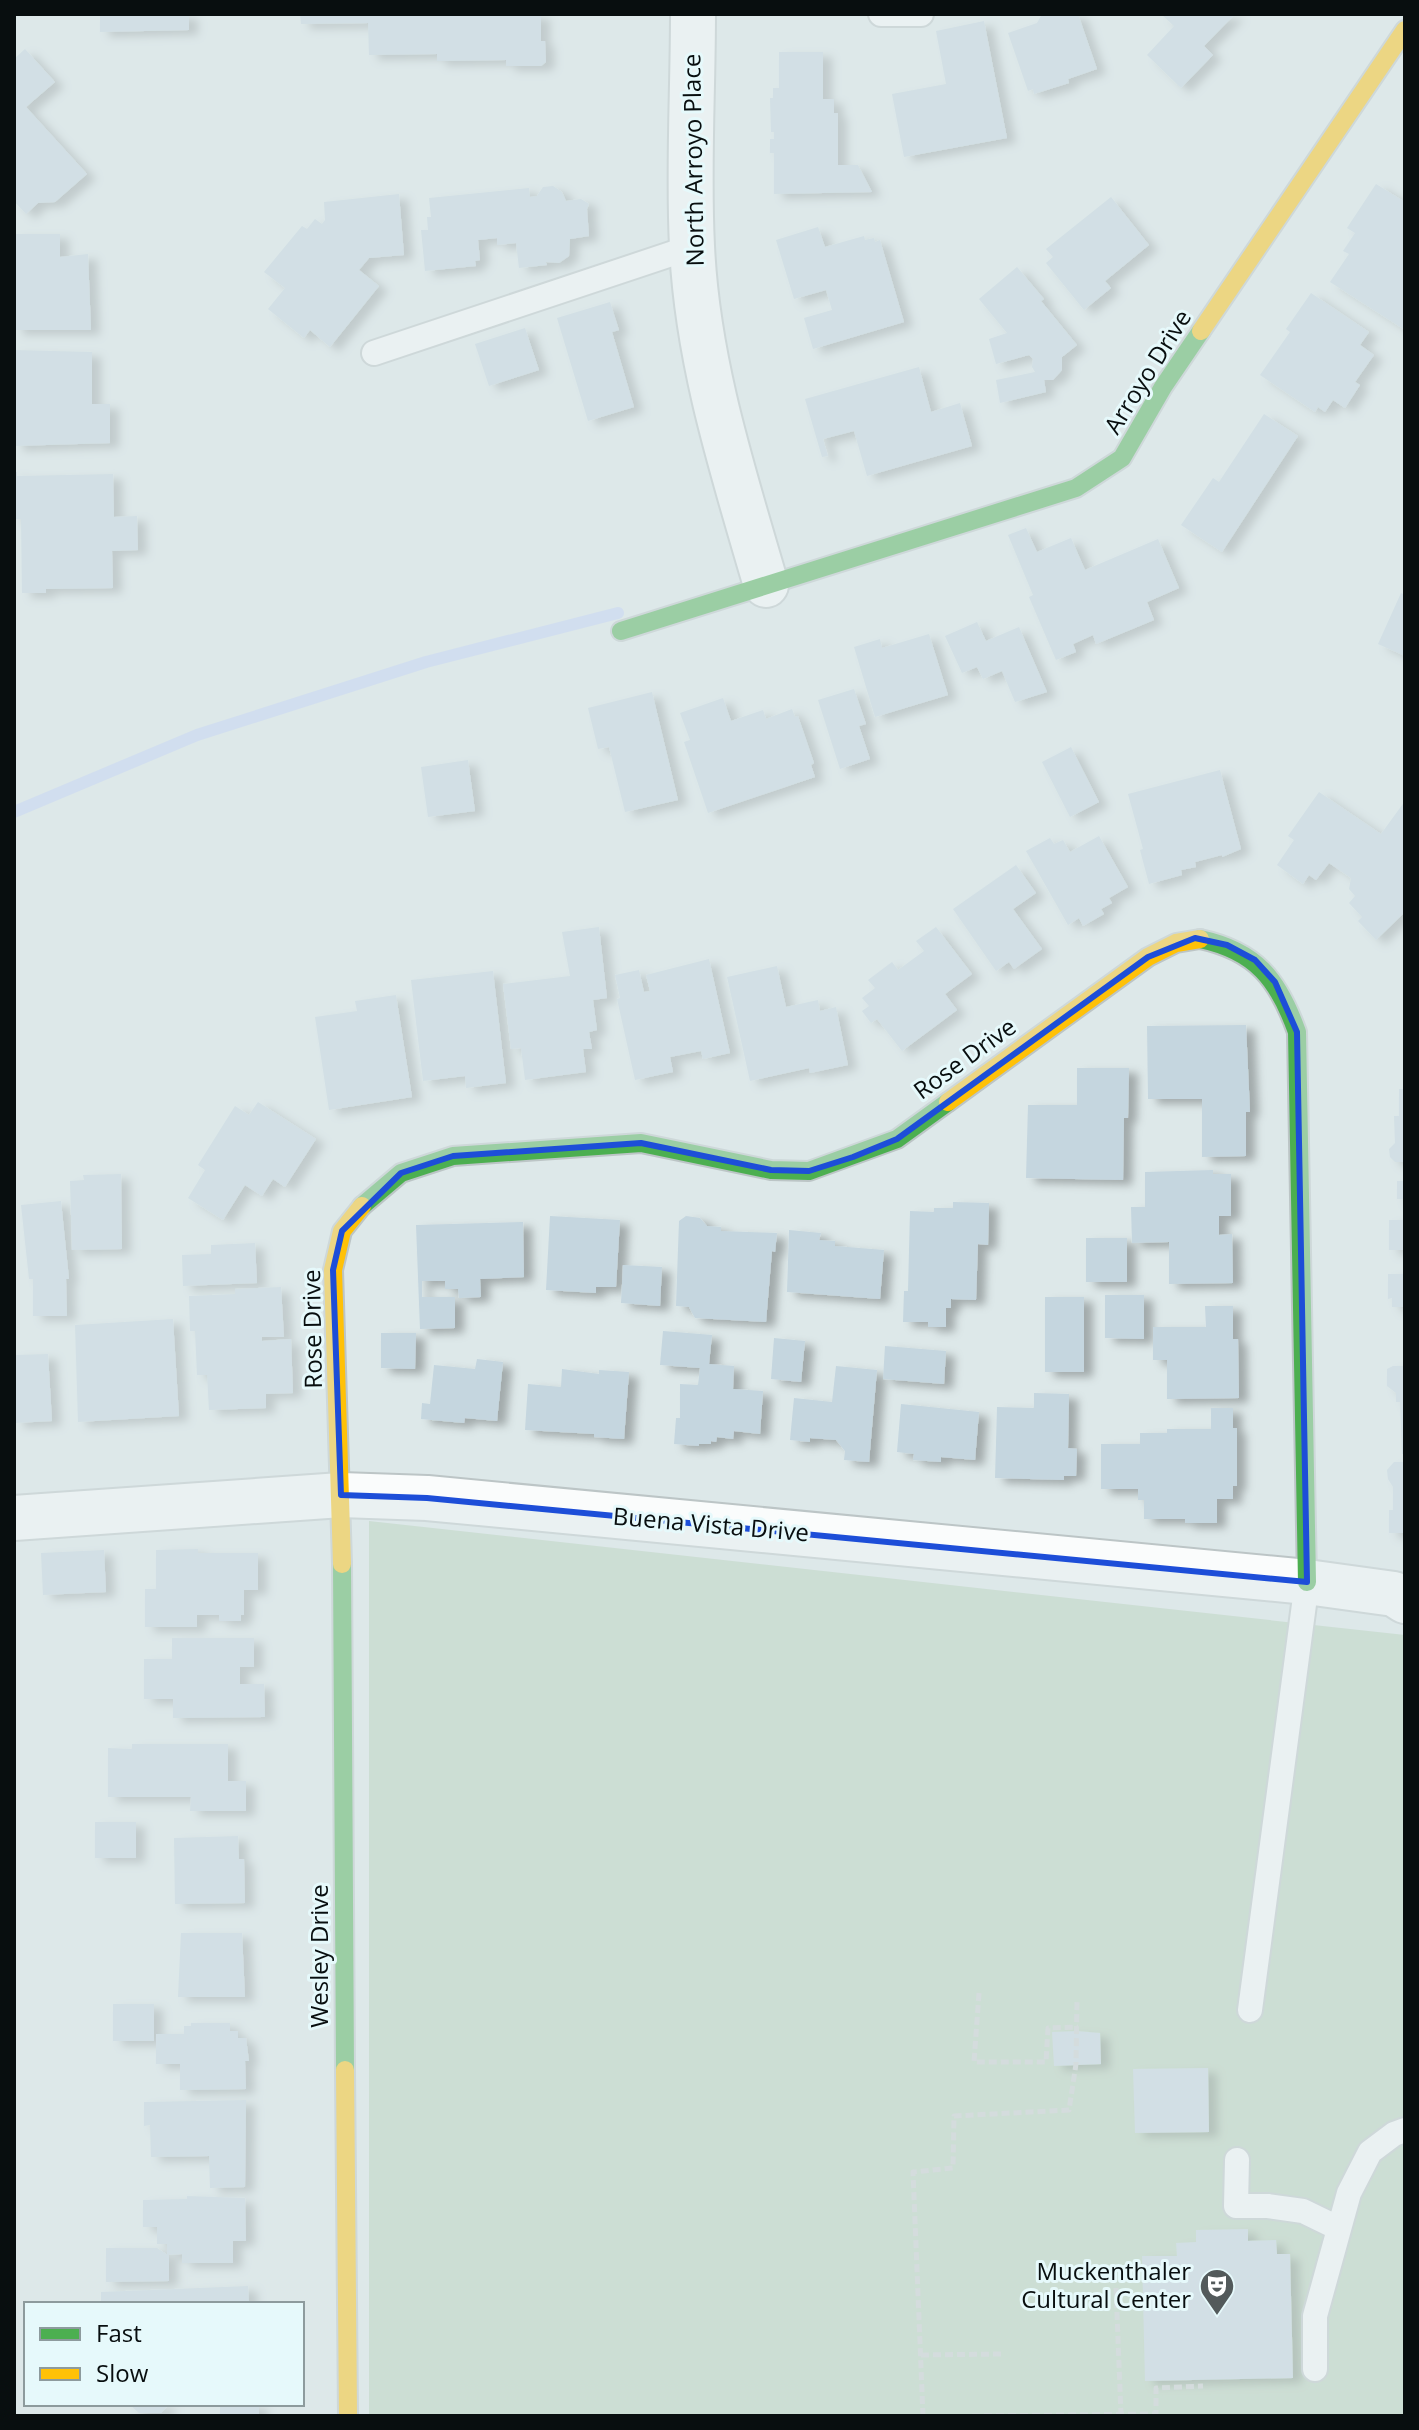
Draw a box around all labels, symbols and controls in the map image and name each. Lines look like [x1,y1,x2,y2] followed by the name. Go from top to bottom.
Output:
[674,53,711,267] street label: North Arroyo Place
[1095,303,1198,440] street label: Arroyo Drive
[906,1009,1022,1106] street label: Rose Drive
[294,1269,329,1389] street label: Rose Drive
[612,1498,811,1549] street label: Buena Vista Drive
[302,1884,335,2028] street label: Wesley Drive
[1021,2254,1191,2315] place label: Muckenthaler Cultural Center
[1198,2267,1236,2317] theatre icon: Muckenthaler Cultural Center
[24,2302,304,2406] legend
[96,2316,142,2349] text: Fast
[96,2356,149,2389] text: Slow

